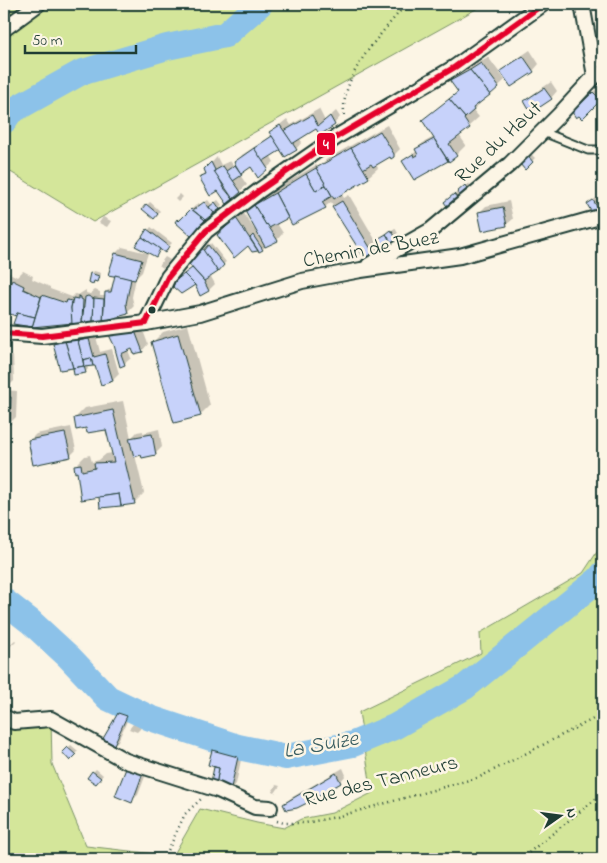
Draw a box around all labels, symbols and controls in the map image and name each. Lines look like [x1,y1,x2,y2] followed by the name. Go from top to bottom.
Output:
[25,22,136,54] scale bar
[32,30,63,52] text: 50 m
[449,95,549,191] street label: Rue du Haut
[316,132,336,156] line badge: 4
[322,135,329,156] text: 4
[301,223,441,277] street label: Chemin de Buez
[147,305,157,315] unlabelled marker
[281,724,362,768] water label: La Suize
[301,748,461,816] street label: Rue des Tanneurs
[534,790,584,840] north arrow
[560,806,582,820] text: N

